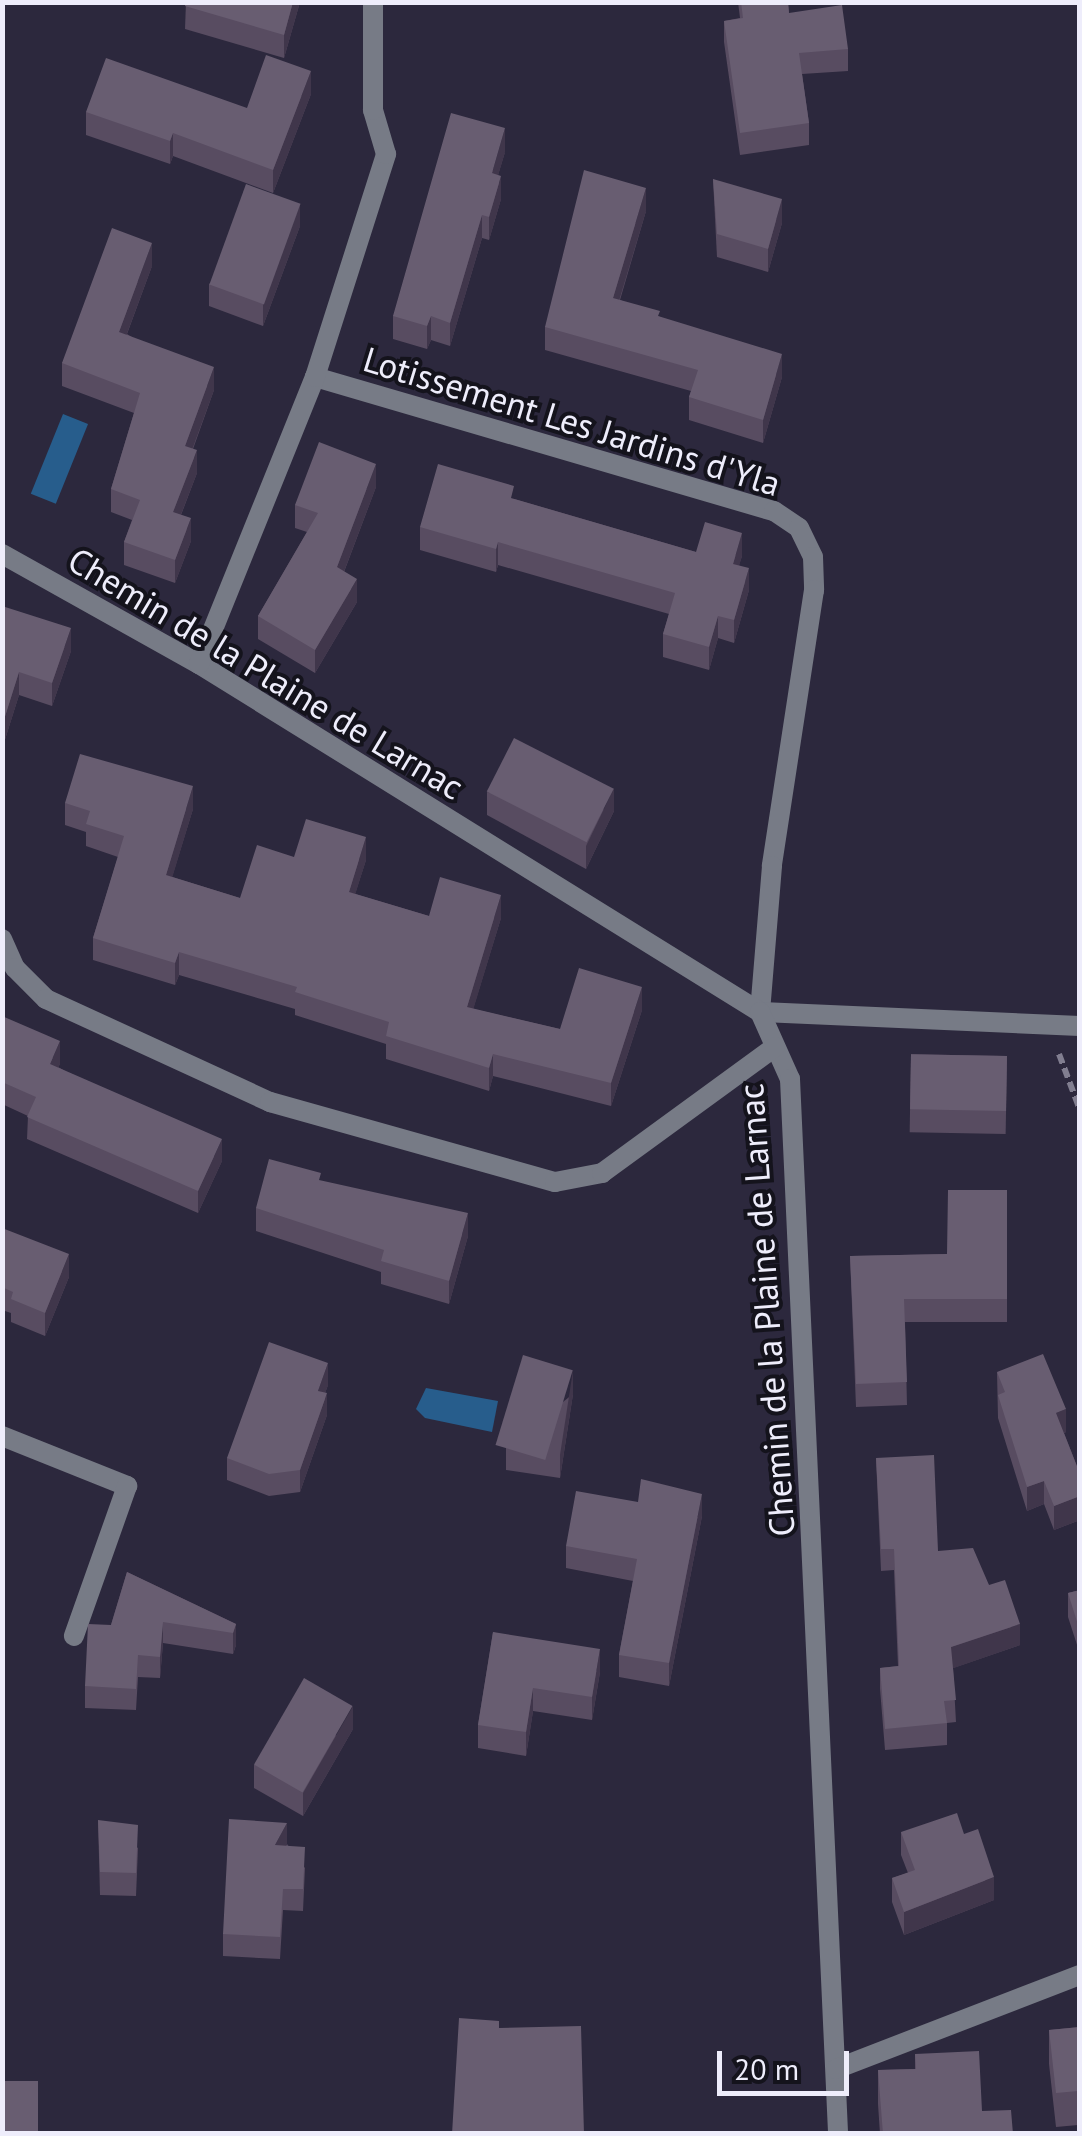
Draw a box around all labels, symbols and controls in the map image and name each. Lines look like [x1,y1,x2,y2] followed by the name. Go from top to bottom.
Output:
[359,338,785,504] street label: Lotissement Les Jardins d'Yla
[61,538,471,808] street label: Chemin de la Plaine de Larnac
[729,1082,803,1538] street label: Chemin de la Plaine de Larnac
[722,2031,854,2093] scale bar
[734,2049,799,2088] text: 20 m

